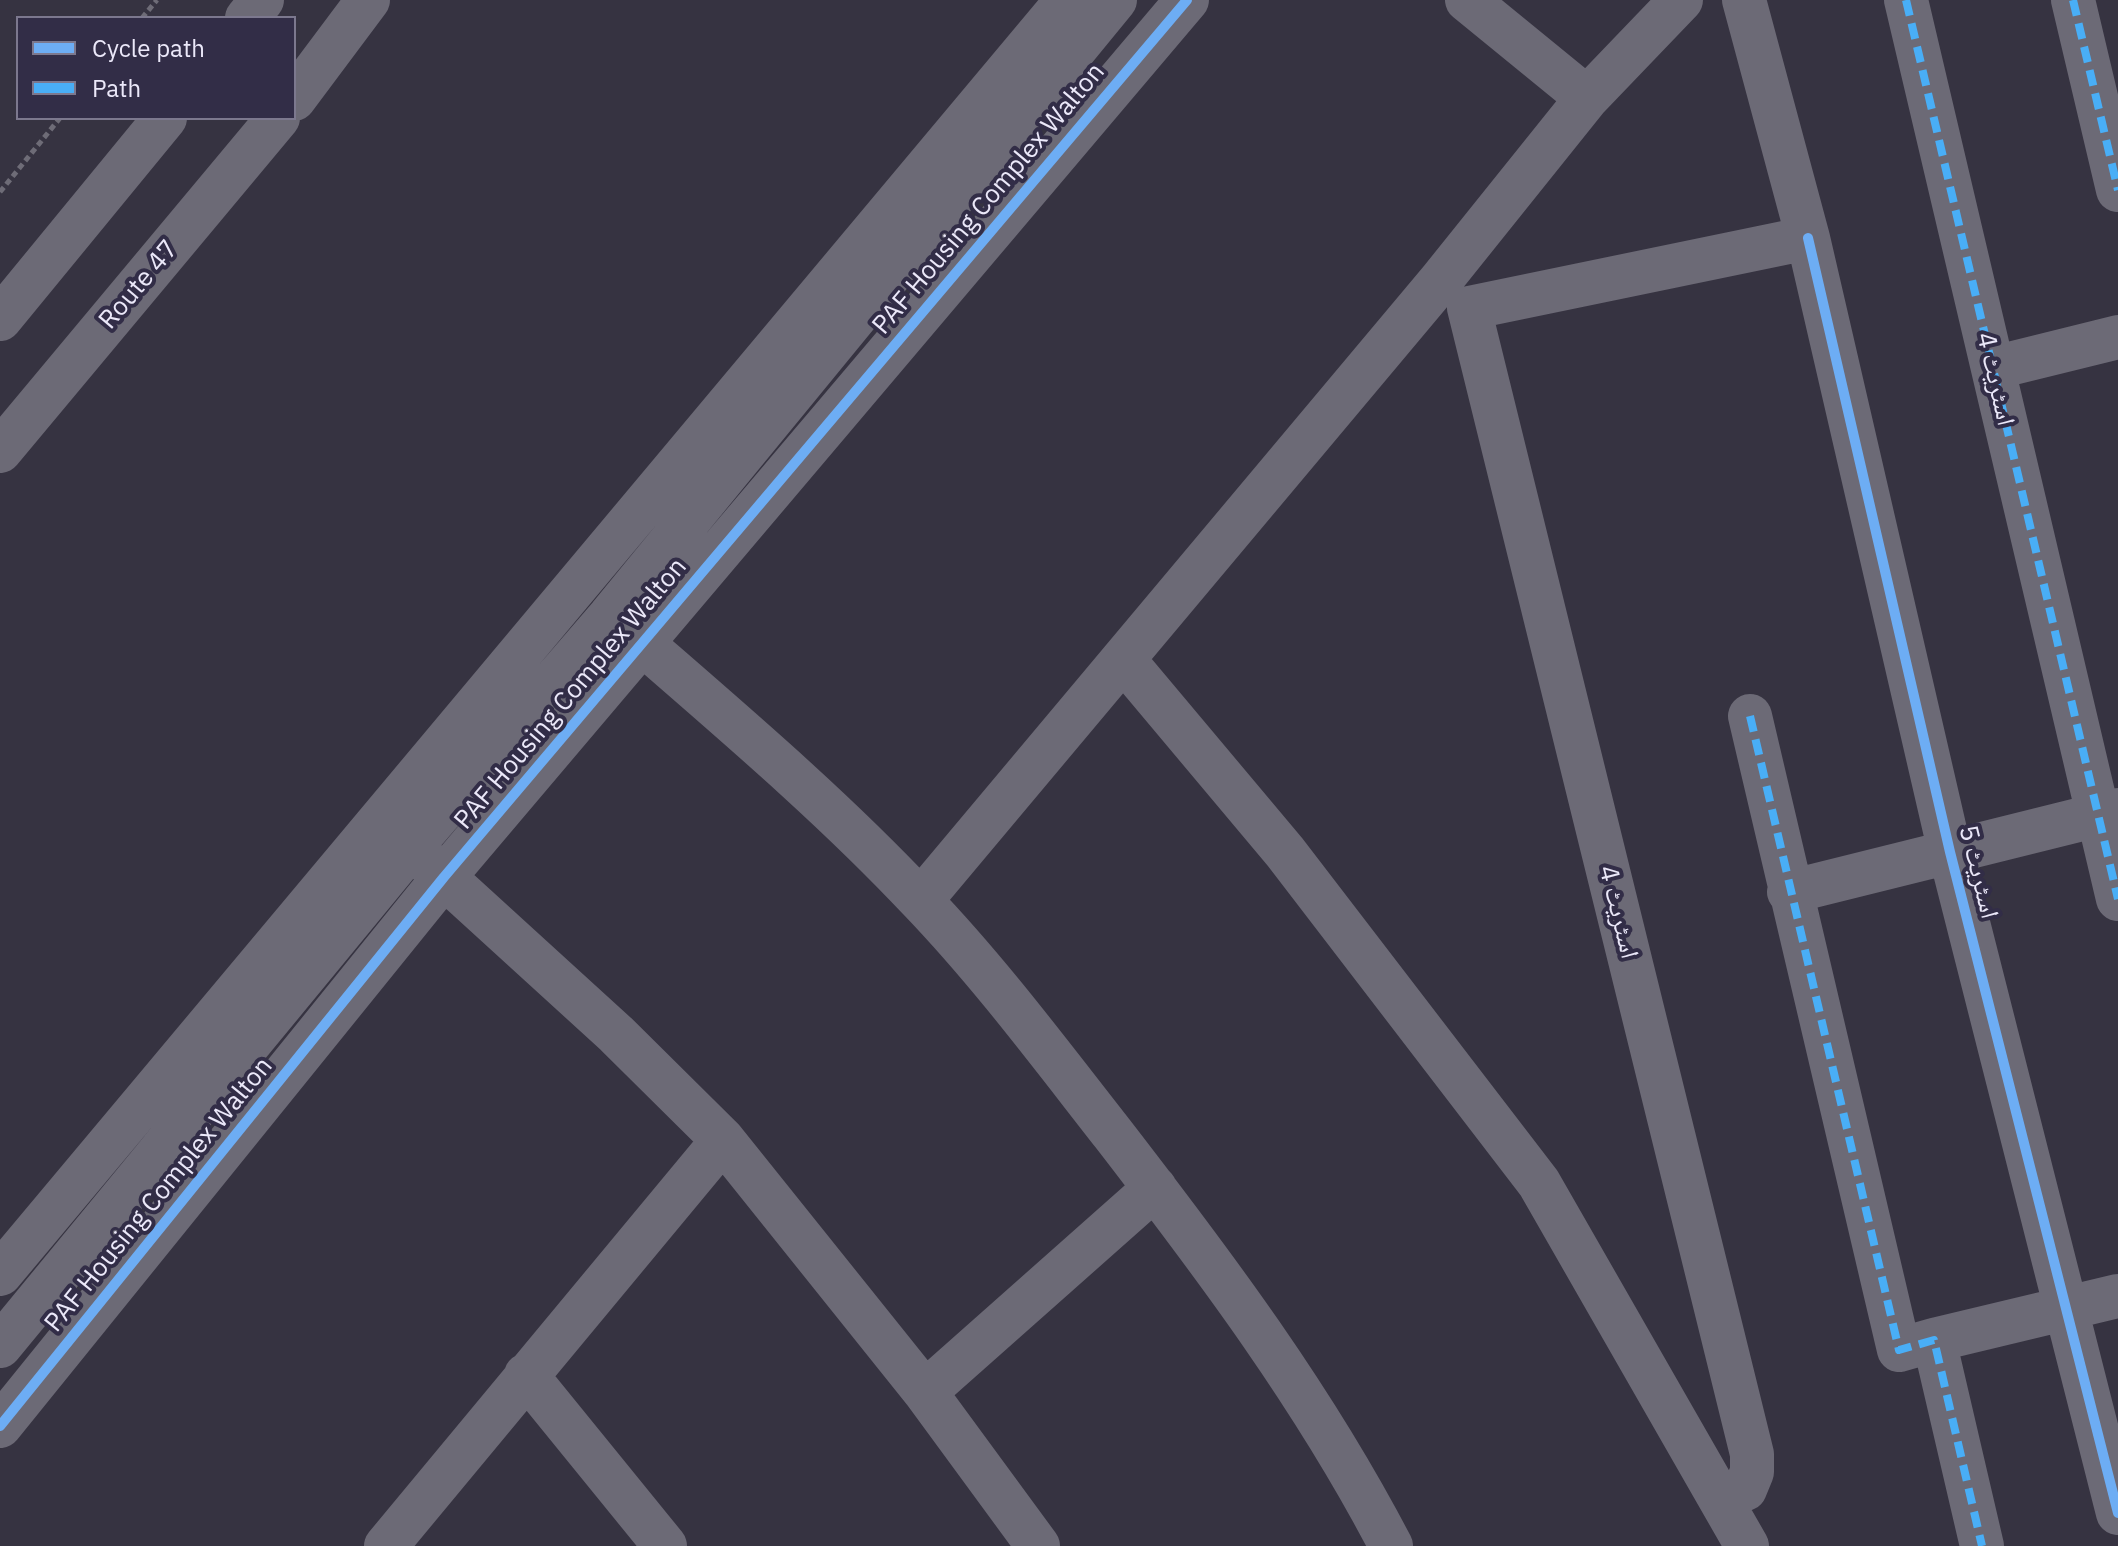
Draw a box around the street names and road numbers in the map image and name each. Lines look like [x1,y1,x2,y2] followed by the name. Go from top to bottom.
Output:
[866,57,1112,341] street label: PAF Housing Complex Walton
[93,234,185,336] street label: Route 47
[1969,329,2021,429] street label: اسٹریٹ 4
[448,552,694,836] street label: PAF Housing Complex Walton
[1951,822,2005,922] street label: اسٹریٹ 5
[1591,862,1645,962] street label: اسٹریٹ 4
[39,1051,279,1339] street label: PAF Housing Complex Walton

